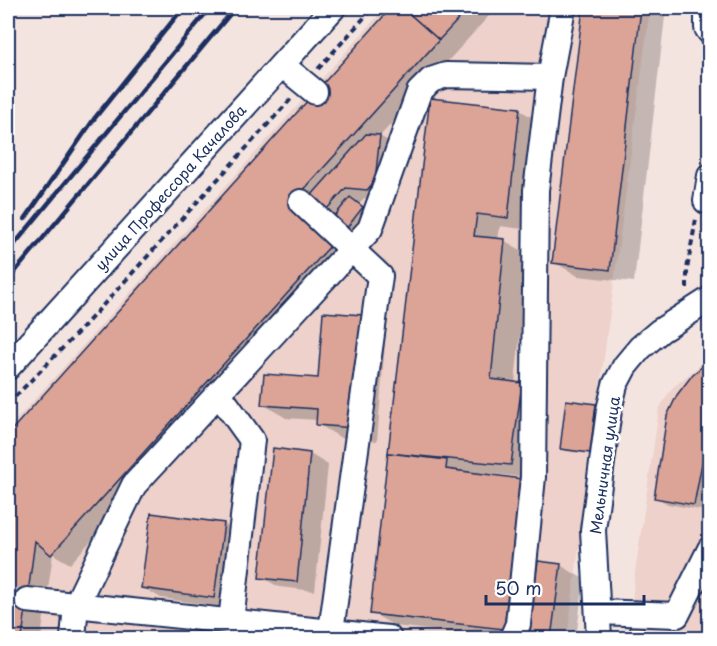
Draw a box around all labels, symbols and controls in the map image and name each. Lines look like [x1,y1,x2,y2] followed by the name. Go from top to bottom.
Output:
[89,98,251,275] street label: улица Профессора Качалова
[583,394,625,535] street label: Мельничная улица
[486,568,644,606] scale bar
[495,574,542,601] text: 50 m

